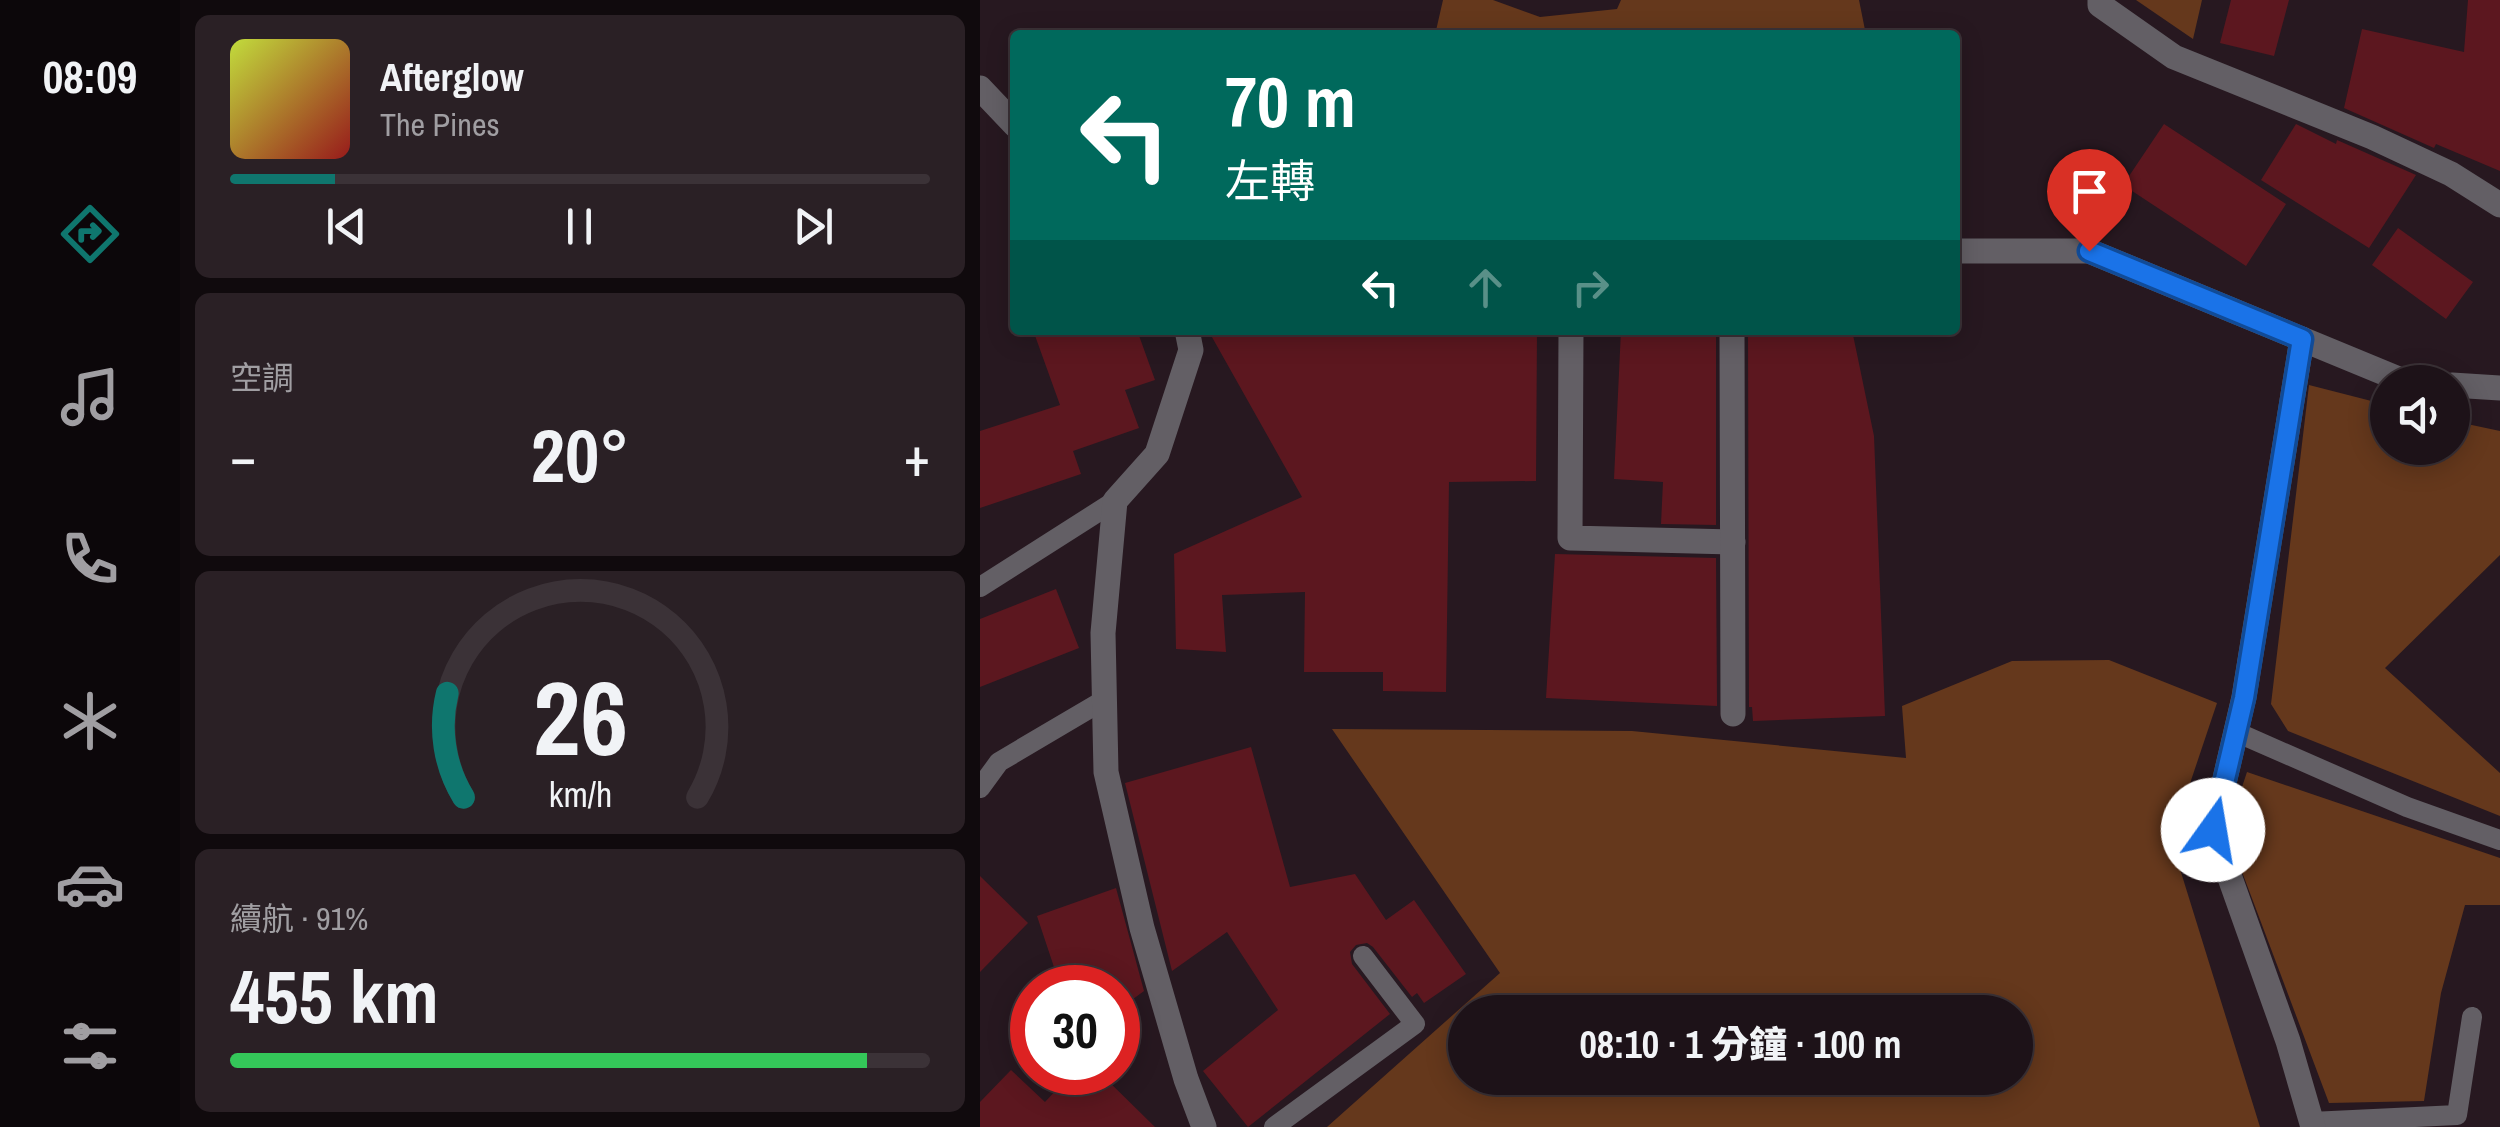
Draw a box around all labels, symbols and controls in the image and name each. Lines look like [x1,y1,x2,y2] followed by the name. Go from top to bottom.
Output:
[43,46,137,107] text: 08:09
[380,52,524,103] text: Afterglow
[1225,55,1356,149] text: 70 m
[1060,70,1190,200] icon: left
[380,103,500,146] text: The Pines
[2047,149,2132,252] pin
[1225,150,1315,211] text: 左轉
[2062,164,2117,219] icon: arrive
[55,199,125,269] icon: directions
[319,199,374,254] icon: previous
[552,199,607,254] icon: pause
[786,199,841,254] icon: next
[1353,260,1408,315] icon: left
[1458,260,1513,315] icon: ahead
[1563,260,1618,315] icon: right
[230,356,294,399] text: 空調
[55,362,125,432] icon: music
[2370,365,2470,465] map controls
[2370,365,2470,465] button: sound
[531,404,629,505] text: 20°
[230,419,256,493] text: −
[904,419,930,493] text: +
[55,524,125,594] icon: phone
[533,647,627,787] text: 26
[55,686,125,756] icon: climate
[548,770,612,818] text: km/h
[2161,778,2265,882] position arrow
[55,849,125,919] icon: car
[230,897,368,940] text: 續航 · 91%
[230,945,439,1046] text: 455 km
[1010,965,1140,1095] speed limit sign: 30
[55,1011,125,1081] icon: filters
[1579,1019,1902,1070] text: 08:10 · 1 分鐘 · 100 m

